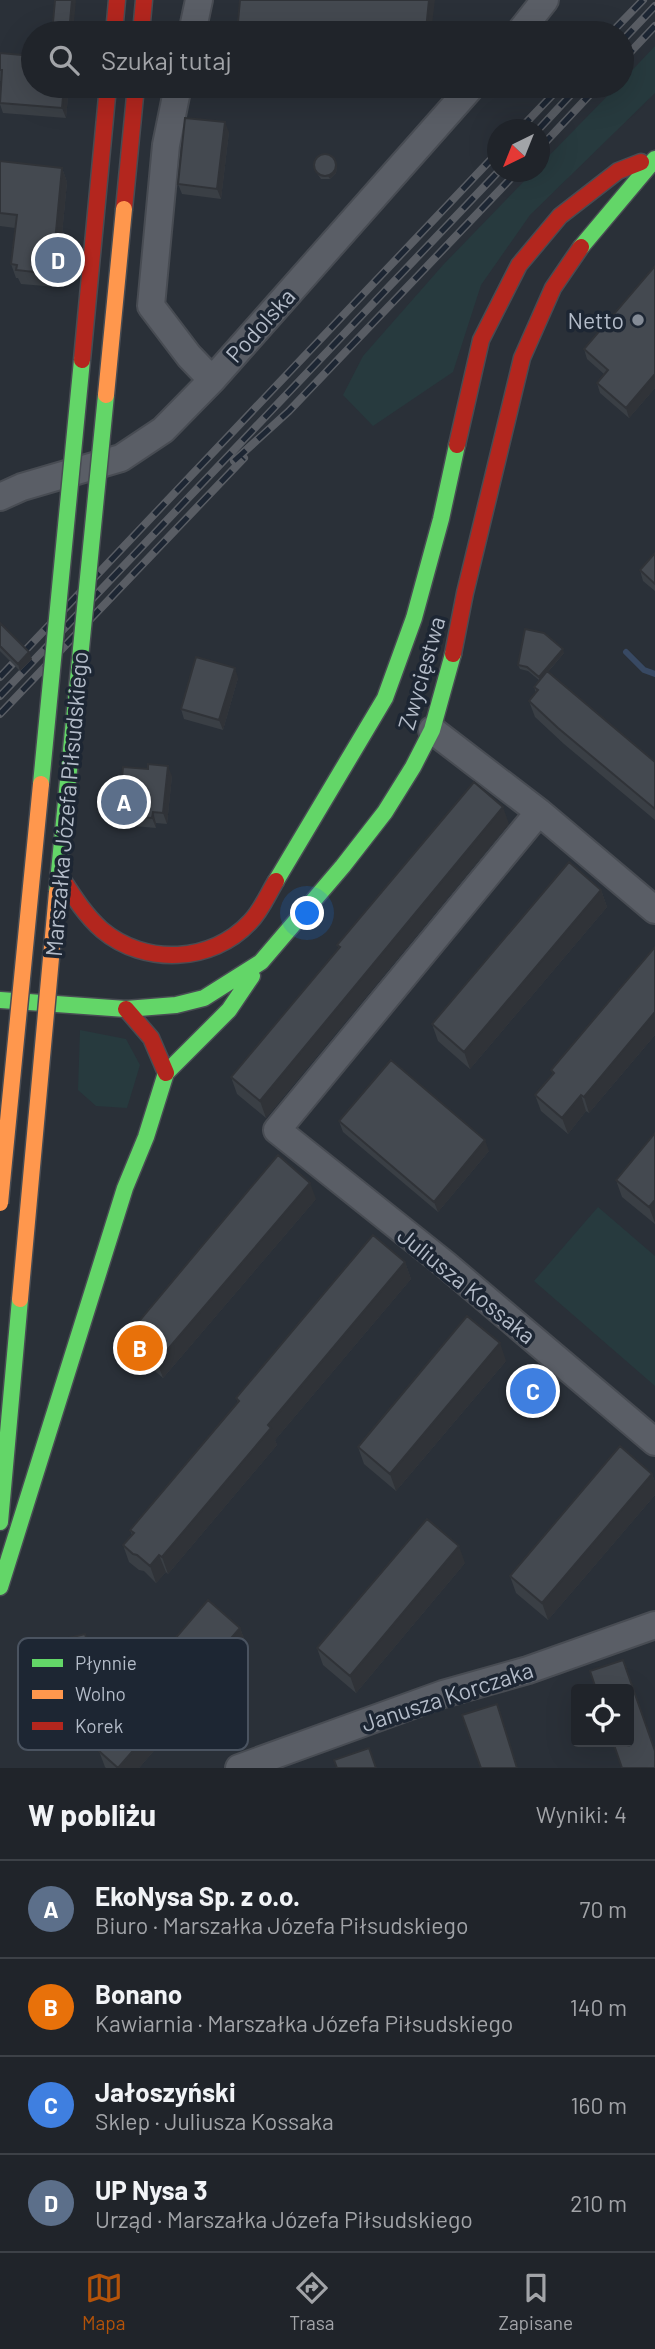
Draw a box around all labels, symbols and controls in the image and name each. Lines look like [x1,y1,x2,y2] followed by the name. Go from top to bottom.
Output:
[21,21,634,98] search box
[45,41,83,79] icon: search
[101,44,232,75] text: Szukaj tutaj
[487,119,550,182] north arrow
[35,234,81,286] pin: D
[219,282,301,368] street label: Podolska
[567,306,624,334] place label: Netto
[630,312,646,328] marker: Netto
[391,613,451,733] street label: Zwycięstwa
[39,650,93,958] street label: Marszałka Józefa Piłsudskiego
[101,776,147,828] pin: A
[290,896,324,930] your location
[392,1221,542,1349] street label: Juliusza Kossaka
[117,1322,163,1374] pin: B
[510,1365,556,1417] pin: C
[18,1638,248,1750] legend
[75,1651,137,1674] text: Płynnie
[358,1655,536,1737] street label: Janusza Korczaka
[75,1682,126,1705] text: Wolno
[571,1684,634,1747] map controls
[571,1684,634,1747] button: locate
[75,1714,123,1737] text: Korek
[28,1796,156,1832] text: W pobliżu
[536,1800,627,1828] text: Wyniki: 4
[95,1880,300,1911] text: EkoNysa Sp. z o.o.
[43,1895,59,1923] text: A
[580,1895,627,1923] text: 70 m
[95,1911,468,1939] text: Biuro · Marszałka Józefa Piłsudskiego
[95,1978,182,2009] text: Bonano
[44,1993,58,2021] text: B
[570,1993,627,2021] text: 140 m
[95,2009,513,2037] text: Kawiarnia · Marszałka Józefa Piłsudskiego
[95,2076,236,2107] text: Jałoszyński
[44,2091,58,2119] text: C
[570,2091,627,2119] text: 160 m
[95,2107,334,2135] text: Sklep · Juliusza Kossaka
[95,2174,208,2205] text: UP Nysa 3
[44,2189,58,2217] text: D
[570,2189,627,2217] text: 210 m
[95,2205,473,2233] text: Urząd · Marszałka Józefa Piłsudskiego
[82,2269,125,2334] tab: Mapa
[289,2269,335,2334] tab: Trasa
[498,2269,573,2334] tab: Zapisane

